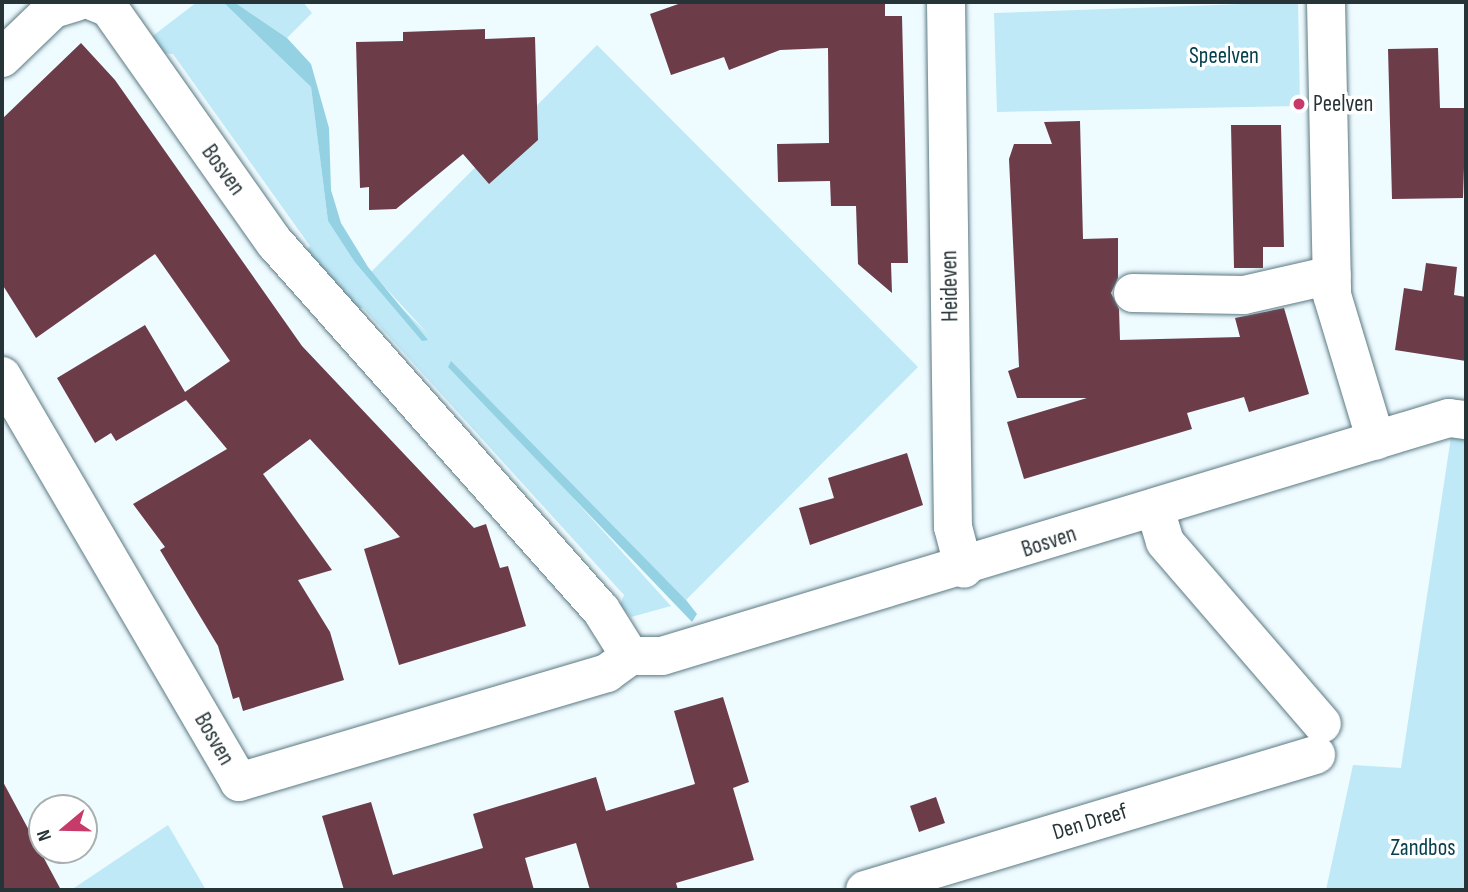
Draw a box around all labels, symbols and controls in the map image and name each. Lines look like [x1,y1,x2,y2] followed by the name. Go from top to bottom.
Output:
[1189,42,1259,70] park label: Speelven
[1313,90,1373,118] place label: Peelven
[1291,96,1307,112] marker: Peelven
[195,139,251,201] street label: Bosven
[936,250,964,322] street label: Heideven
[1018,520,1080,564] street label: Bosven
[188,708,240,770] street label: Bosven
[28,794,98,864] north arrow
[1049,798,1131,846] street label: Den Dreef
[32,827,57,844] text: N
[1391,834,1455,862] park label: Zandbos

